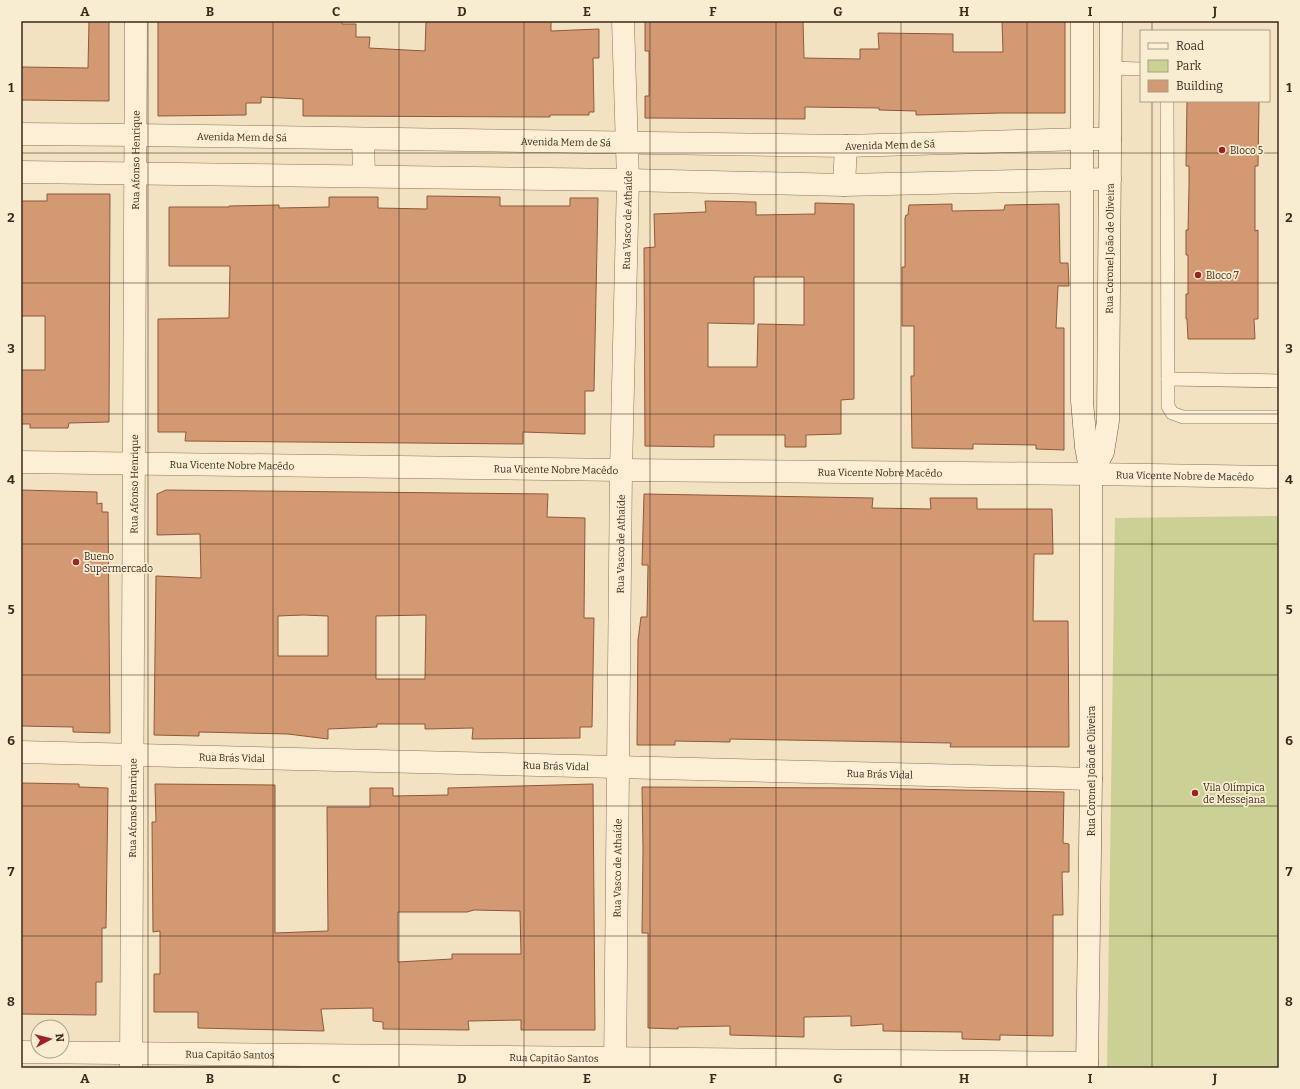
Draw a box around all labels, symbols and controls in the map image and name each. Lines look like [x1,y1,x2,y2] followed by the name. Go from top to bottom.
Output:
[80,4,90,19] text: A
[206,4,214,19] text: B
[332,4,340,19] text: C
[457,4,467,19] text: D
[583,4,591,19] text: E
[709,4,717,19] text: F
[833,4,843,19] text: G
[959,4,969,19] text: H
[1088,4,1093,19] text: I
[1212,4,1218,19] text: J
[1140,30,1270,102] legend
[1176,39,1204,53] text: Road
[1176,59,1202,73] text: Park
[1176,79,1223,93] text: Building
[8,80,14,95] text: 1
[1286,80,1292,95] text: 1
[130,110,143,210] street label: Rua Afonso Henrique
[197,131,288,144] street label: Avenida Mem de Sá
[521,136,612,149] street label: Avenida Mem de Sá
[845,138,936,153] street label: Avenida Mem de Sá
[1217,145,1227,155] marker: Bloco 5
[1230,145,1263,157] place label: Bloco 5
[621,170,635,270] street label: Rua Vasco de Athaíde
[1104,183,1117,314] street label: Rua Coronel João de Oliveira
[7,210,15,225] text: 2
[1285,210,1293,225] text: 2
[1193,270,1203,280] marker: Bloco 7
[1206,270,1239,282] place label: Bloco 7
[7,341,15,356] text: 3
[1285,341,1293,356] text: 3
[129,434,141,534] street label: Rua Afonso Henrique
[170,459,295,473] street label: Rua Vicente Nobre Macêdo
[494,463,619,477] street label: Rua Vicente Nobre Macêdo
[818,467,943,480] street label: Rua Vicente Nobre Macêdo
[1116,469,1254,484] street label: Rua Vicente Nobre de Macêdo
[7,472,15,487] text: 4
[1285,472,1293,487] text: 4
[615,494,628,594] street label: Rua Vasco de Athaíde
[84,551,153,575] place label: Bueno Supermercado
[71,557,81,567] marker: Bueno Supermercado
[7,602,15,617] text: 5
[1285,602,1293,617] text: 5
[1086,705,1098,836] street label: Rua Coronel João de Oliveira
[7,733,15,748] text: 6
[1285,733,1293,748] text: 6
[199,751,265,765] street label: Rua Brás Vidal
[127,758,139,858] street label: Rua Afonso Henrique
[522,760,589,773] street label: Rua Brás Vidal
[846,768,913,782] street label: Rua Brás Vidal
[1203,781,1266,806] place label: Vila Olímpica de Messejana
[1190,788,1200,798] marker: Vila Olímpica de Messejana
[611,818,625,918] street label: Rua Vasco de Athaíde
[8,864,15,879] text: 7
[1286,864,1293,879] text: 7
[7,994,15,1009] text: 8
[1285,994,1293,1009] text: 8
[30,1019,70,1059] north arrow
[52,1033,66,1043] text: N
[185,1049,275,1062] street label: Rua Capitão Santos
[509,1052,599,1065] street label: Rua Capitão Santos
[80,1071,90,1086] text: A
[206,1071,214,1086] text: B
[332,1071,340,1086] text: C
[457,1071,467,1086] text: D
[583,1071,591,1086] text: E
[709,1071,717,1086] text: F
[833,1071,843,1086] text: G
[959,1071,969,1086] text: H
[1088,1071,1093,1086] text: I
[1212,1071,1218,1086] text: J

